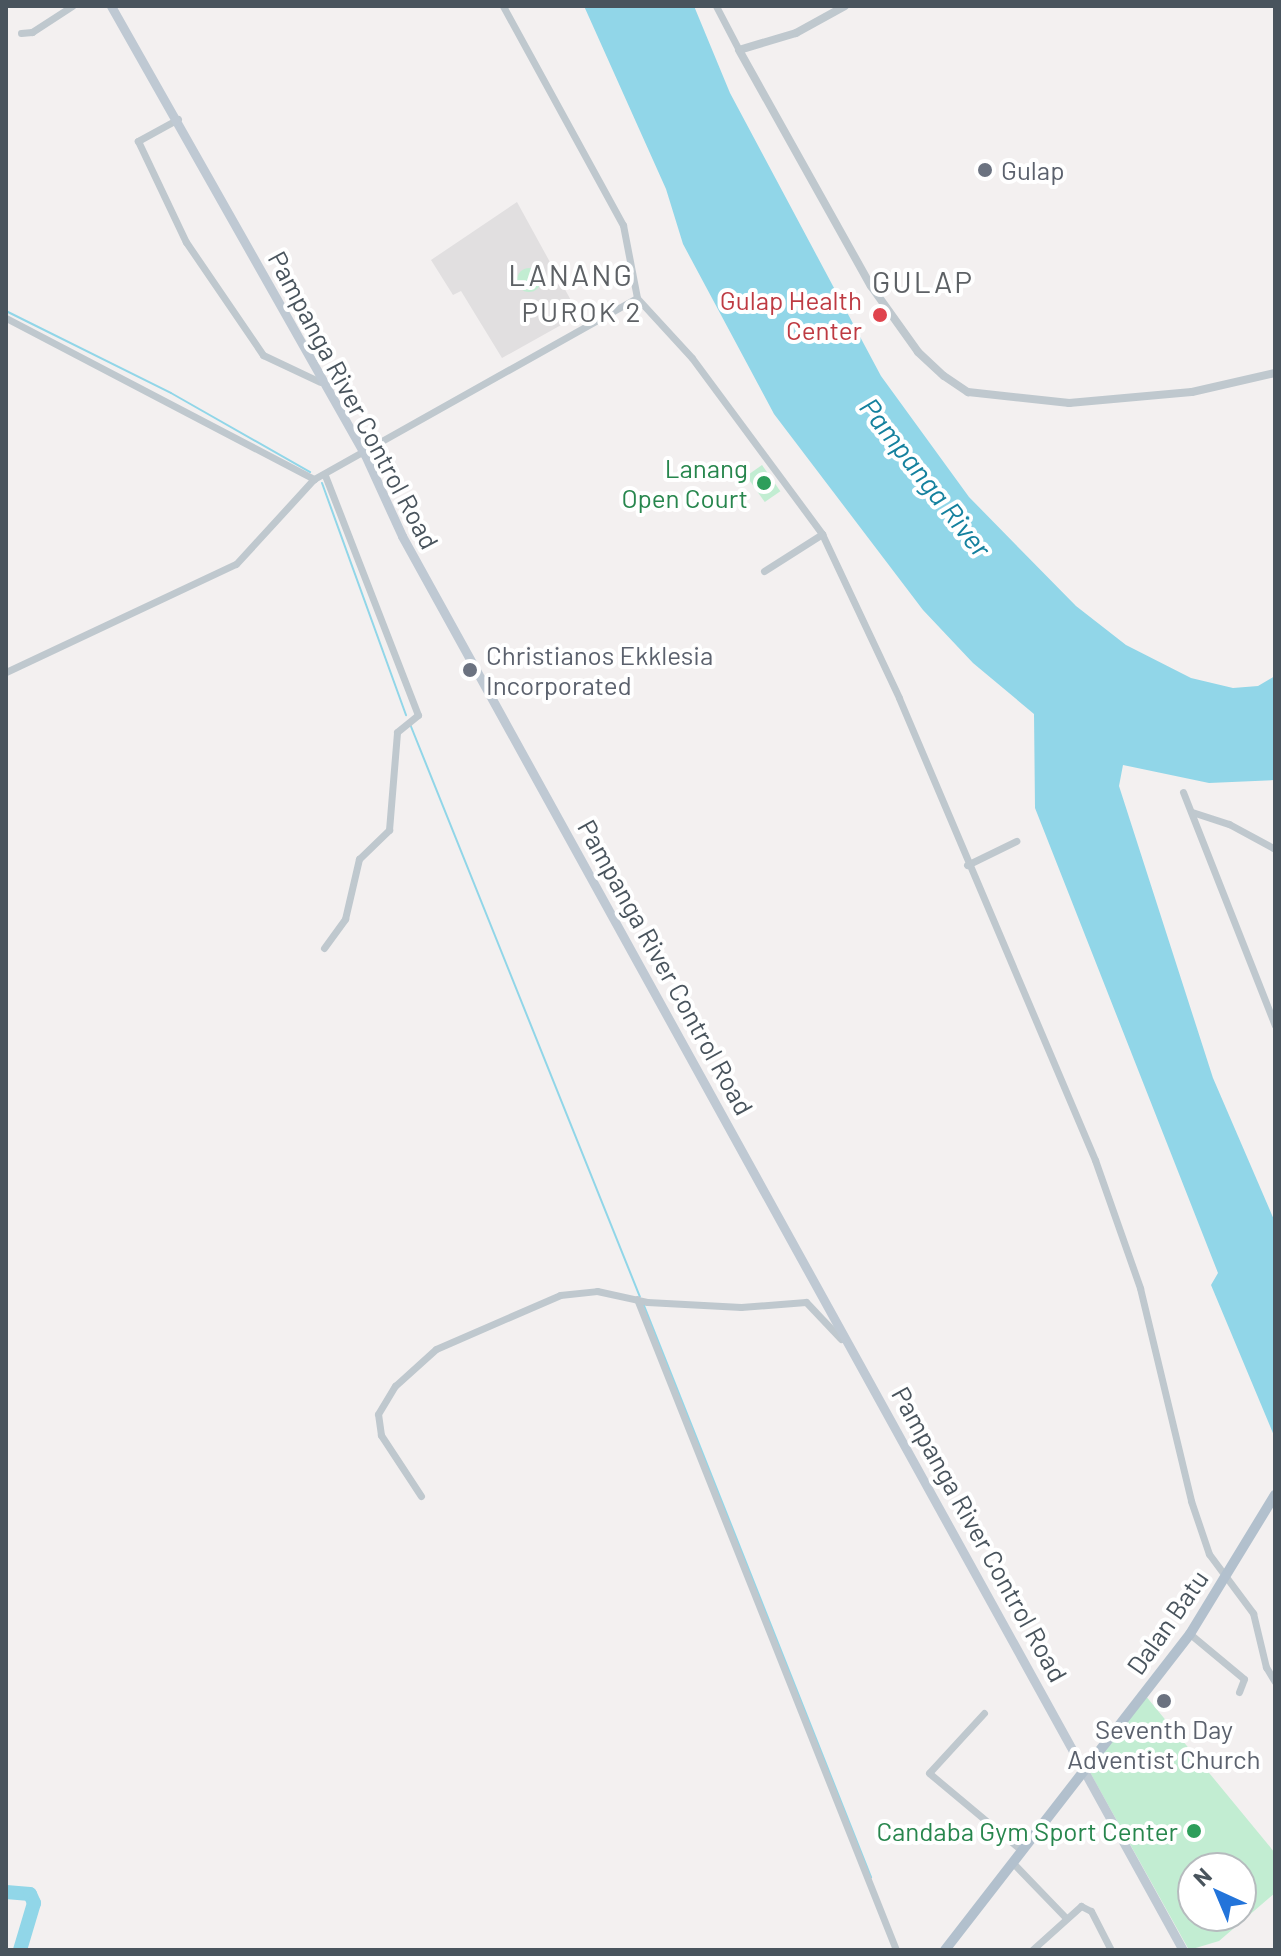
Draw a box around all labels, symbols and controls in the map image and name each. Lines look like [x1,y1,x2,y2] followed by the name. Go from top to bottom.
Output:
[1001,154,1064,186] place label: Gulap
[976,161,994,179] marker: Gulap
[262,246,446,554] street label: Pampanga River Control Road
[508,256,634,292] district label: LANANG
[872,263,974,299] district label: GULAP
[720,284,862,346] place label: Gulap Health Center
[522,294,642,328] district label: PUROK 2
[869,304,891,326] marker: Gulap Health Center
[853,391,999,563] water label: Pampanga River
[621,452,748,514] place label: Lanang Open Court
[755,474,773,492] marker: Lanang Open Court
[486,639,713,700] place label: Christianos Ekklesia Incorporated
[461,661,479,679] marker: Christianos Ekklesia Incorporated
[572,814,760,1120] street label: Pampanga River Control Road
[886,1381,1074,1687] street label: Pampanga River Control Road
[1120,1564,1214,1680] street label: Dalan Batu
[1155,1692,1173,1710] marker: Seventh Day Adventist Church
[1067,1713,1261,1774] place label: Seventh Day Adventist Church
[876,1815,1178,1847] place label: Candaba Gym Sport Center
[1185,1822,1203,1840] marker: Candaba Gym Sport Center
[1177,1852,1257,1932] north arrow
[1187,1862,1216,1891] text: N

